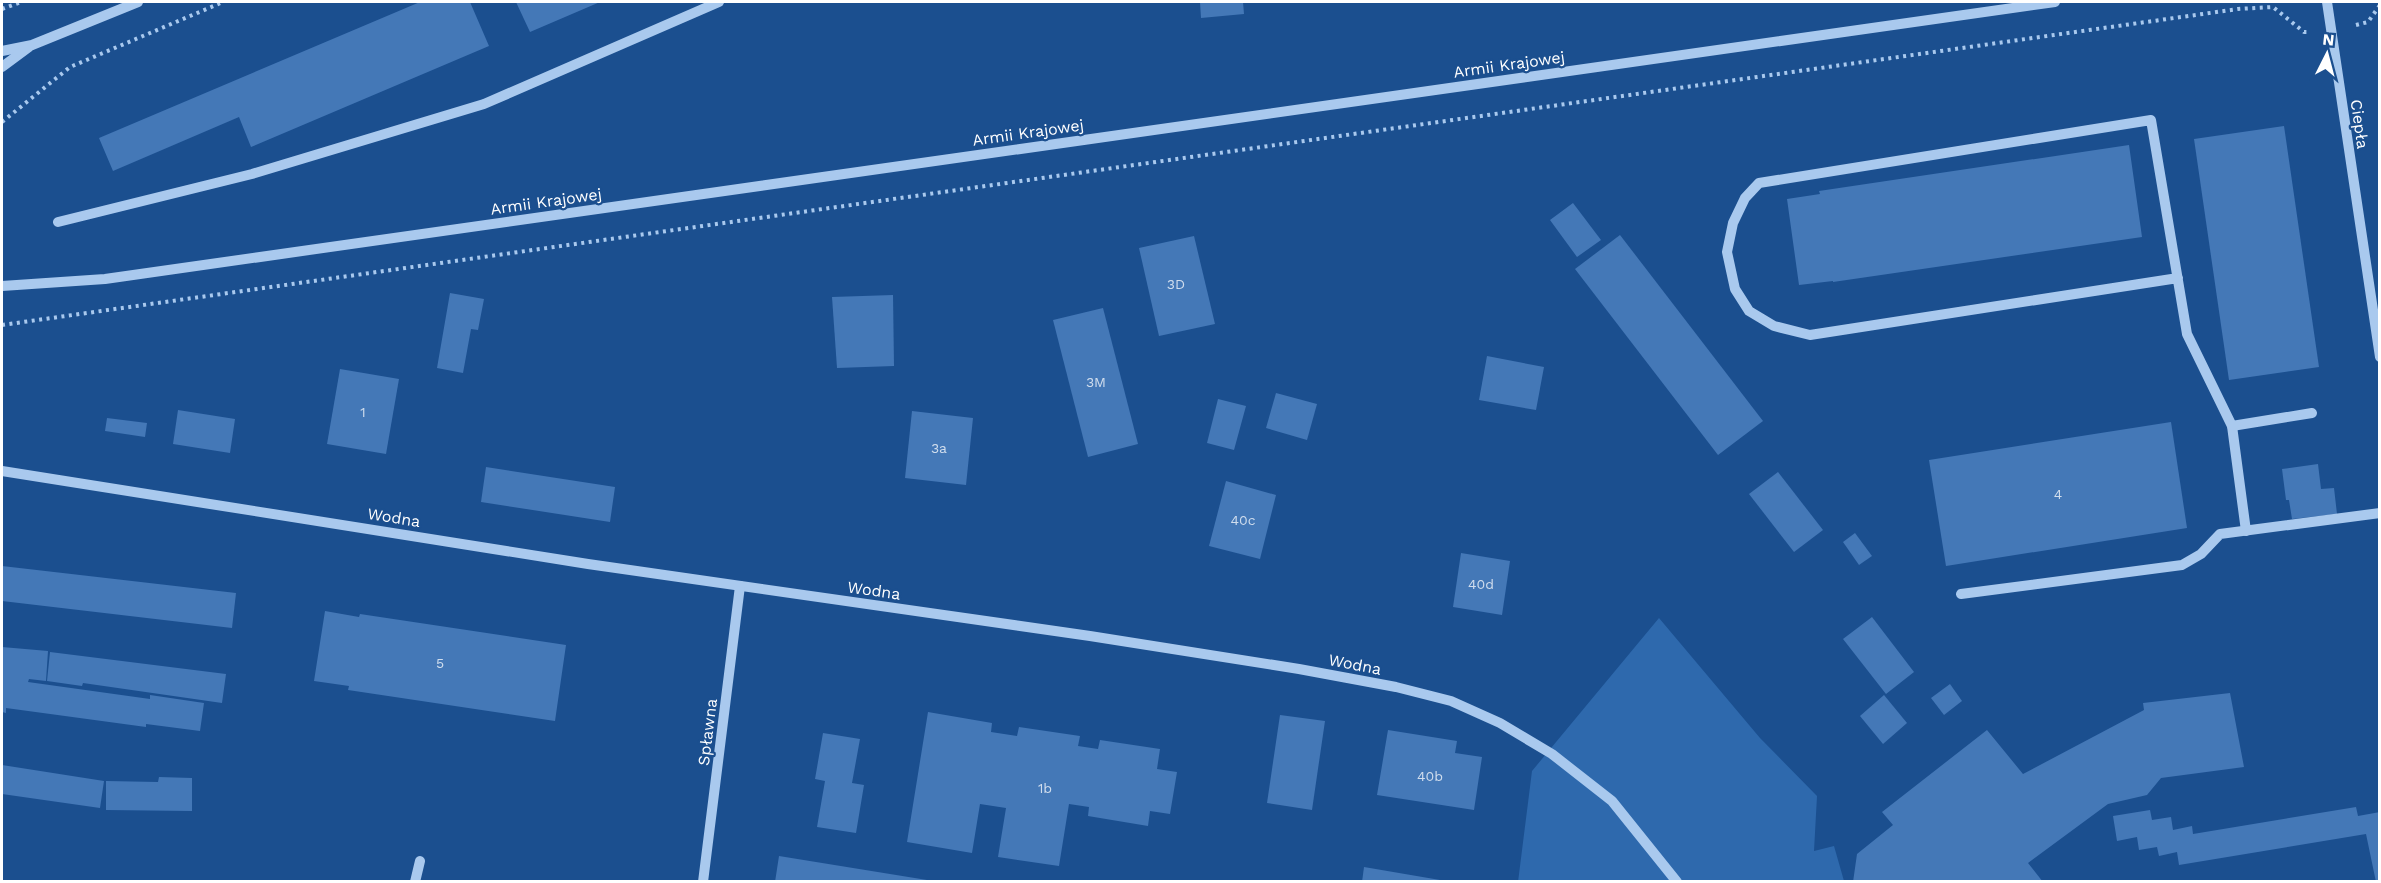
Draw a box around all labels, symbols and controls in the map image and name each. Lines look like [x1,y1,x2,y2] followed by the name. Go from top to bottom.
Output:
[2297,24,2357,84] north arrow
[2322,30,2335,50] text: N
[1452,47,1566,82] street label: Armii Krajowej
[2347,98,2372,150] street label: Ciepła
[971,115,1085,150] street label: Armii Krajowej
[489,184,603,219] street label: Armii Krajowej
[1167,276,1185,292] house number: 3D
[1086,374,1106,390] house number: 3M
[360,404,366,420] house number: 1
[931,440,947,456] house number: 3a
[2054,486,2062,502] house number: 4
[366,504,422,531] street label: Wodna
[1230,512,1256,528] house number: 40c
[1468,576,1494,592] house number: 40d
[846,577,902,604] street label: Wodna
[1327,650,1383,679] street label: Wodna
[436,655,444,671] house number: 5
[694,697,721,767] street label: Spławna
[1417,768,1443,784] house number: 40b
[1038,780,1052,796] house number: 1b

